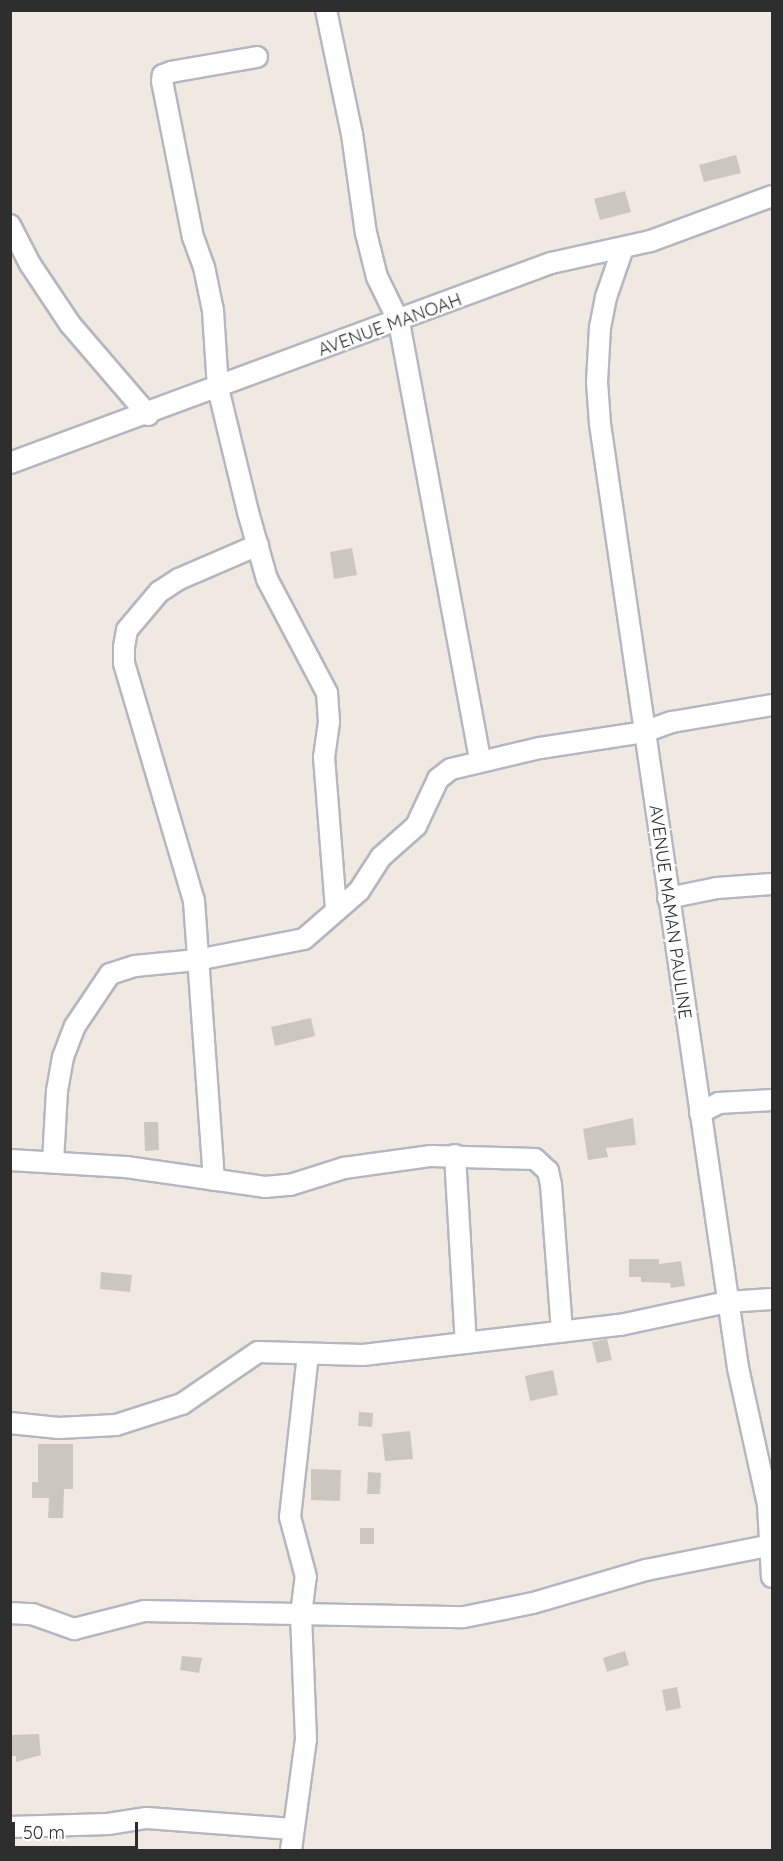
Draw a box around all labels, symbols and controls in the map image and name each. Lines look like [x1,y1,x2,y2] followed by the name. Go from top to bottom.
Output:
[315,289,465,361] street label: AVENUE MANOAH
[644,804,696,1020] street label: AVENUE MAMAN PAULINE
[15,1810,141,1848] scale bar
[23,1821,65,1844] text: 50 m

